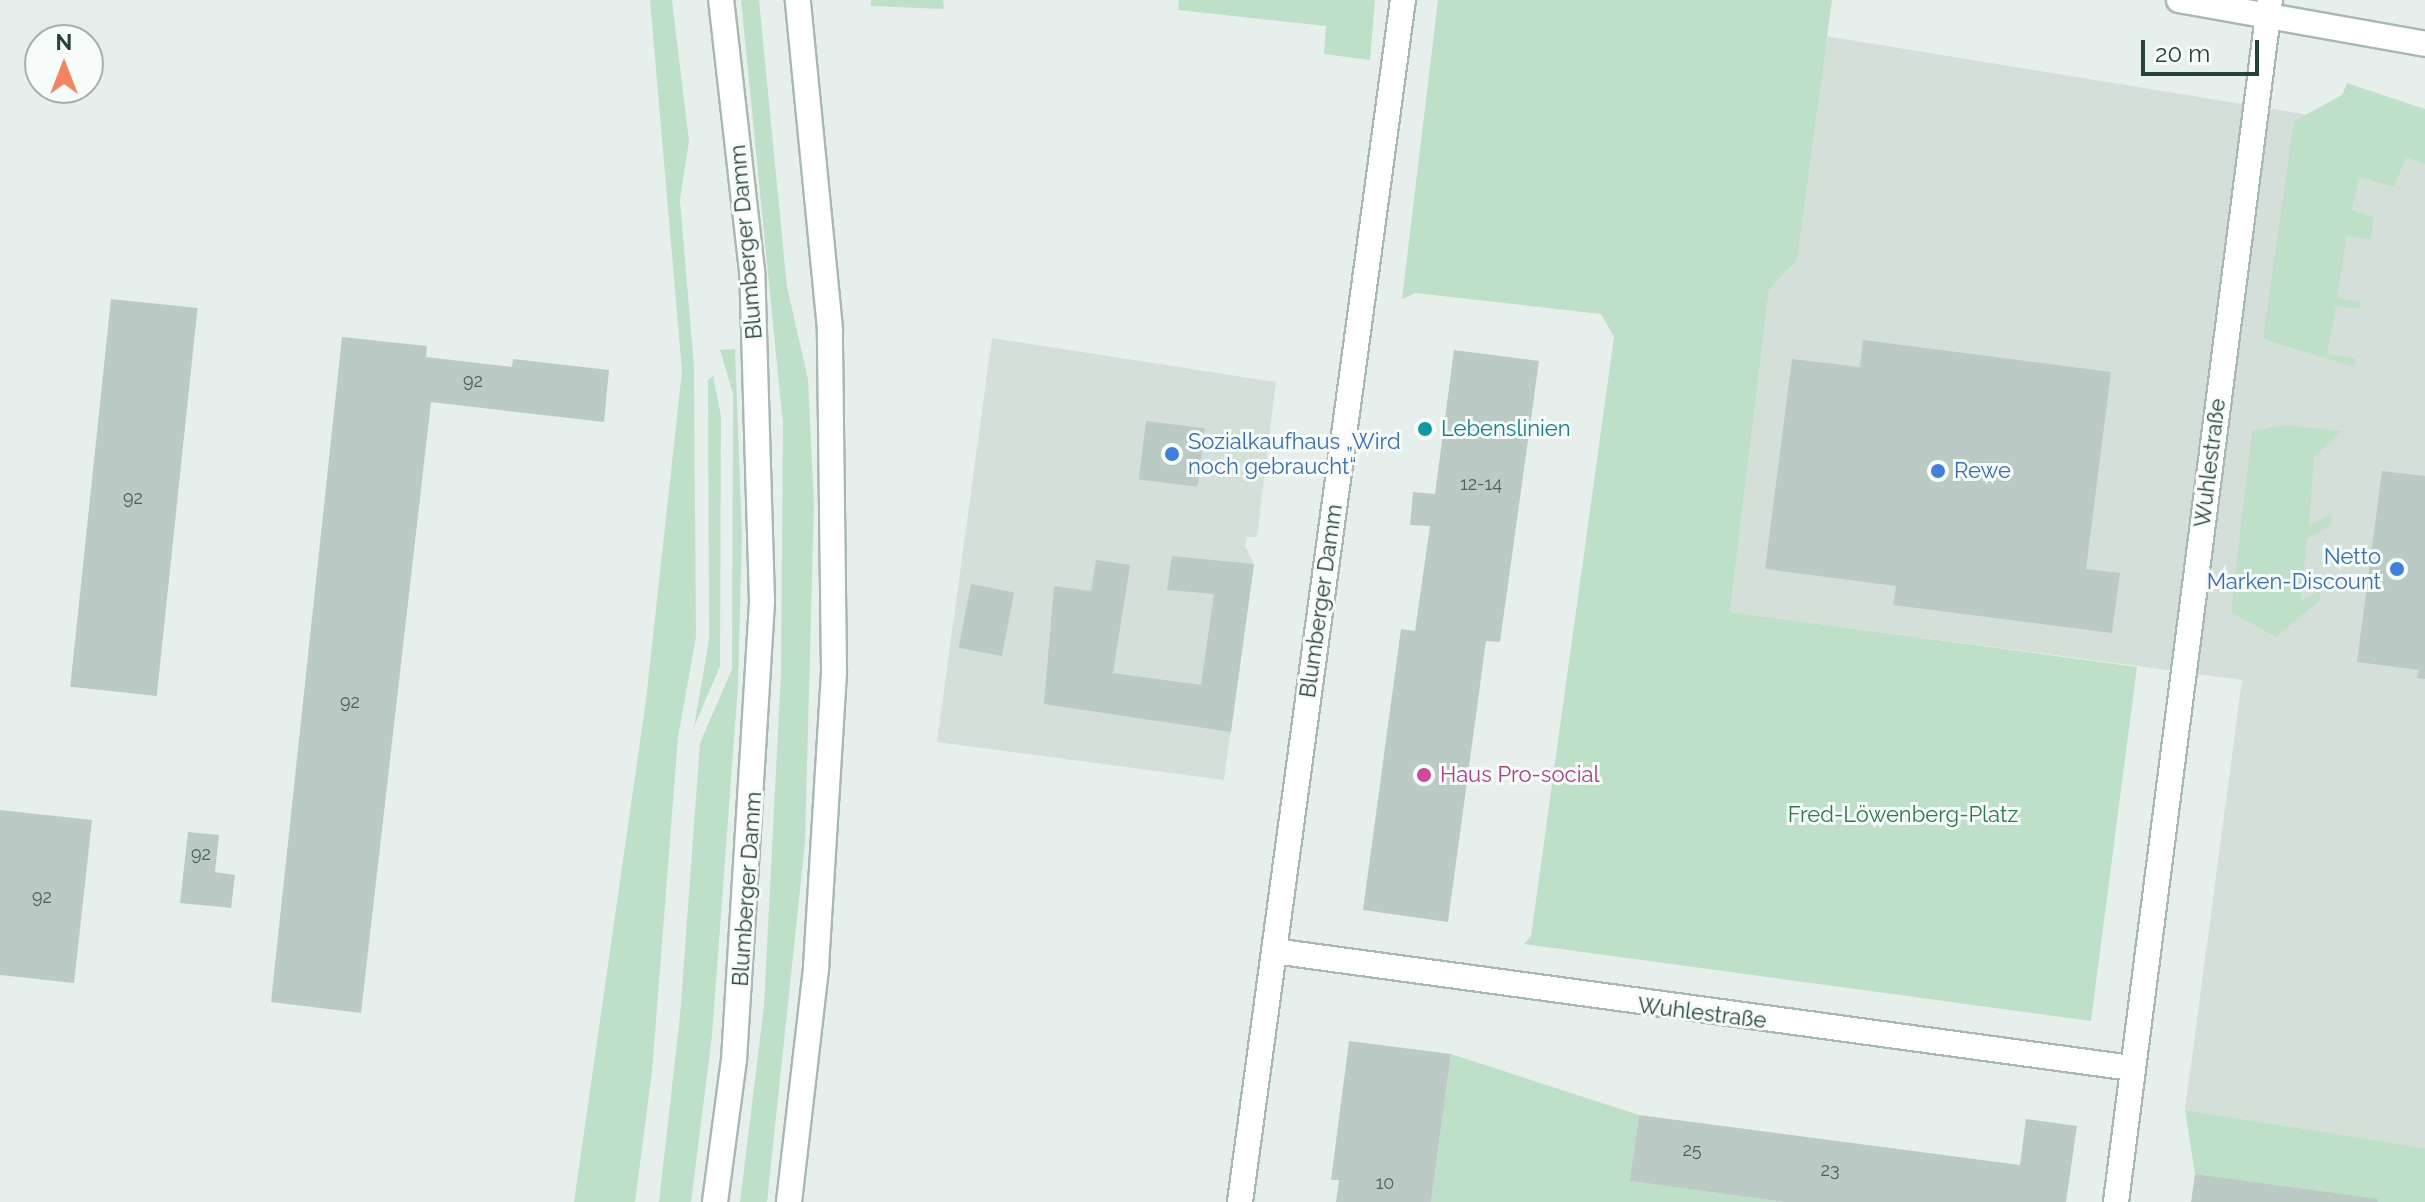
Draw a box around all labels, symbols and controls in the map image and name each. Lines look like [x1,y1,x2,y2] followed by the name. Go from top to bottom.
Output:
[24,24,104,104] north arrow
[2145,24,2263,74] scale bar
[56,29,72,55] text: N
[2155,39,2210,68] text: 20 m
[724,143,768,341] street label: Blumberger Damm
[463,370,483,392] house number: 92
[2189,397,2231,529] street label: Wuhlestraße
[1441,416,1571,442] place label: Lebenslinien
[1416,420,1434,438] marker: Lebenslinien
[1188,428,1401,480] place label: Sozialkaufhaus „Wird noch gebraucht“
[1163,445,1181,463] marker: Sozialkaufhaus „Wird noch gebraucht“
[1954,458,2011,484] place label: Rewe
[1929,462,1947,480] marker: Rewe
[1460,473,1502,495] house number: 12-14
[123,487,143,509] house number: 92
[1294,502,1348,700] street label: Blumberger Damm
[2207,543,2381,594] place label: Netto Marken-Discount
[2388,560,2406,578] marker: Netto Marken-Discount
[340,691,360,713] house number: 92
[1440,762,1599,788] place label: Haus Pro-social
[1415,766,1433,784] marker: Haus Pro-social
[727,790,767,988] street label: Blumberger Damm
[1788,802,2018,828] park label: Fred-Löwenberg-Platz
[191,843,211,865] house number: 92
[32,886,52,908] house number: 92
[1636,992,1768,1034] street label: Wuhlestraße
[1682,1139,1702,1161] house number: 25
[1821,1159,1839,1181] house number: 23
[1376,1172,1394,1194] house number: 10

